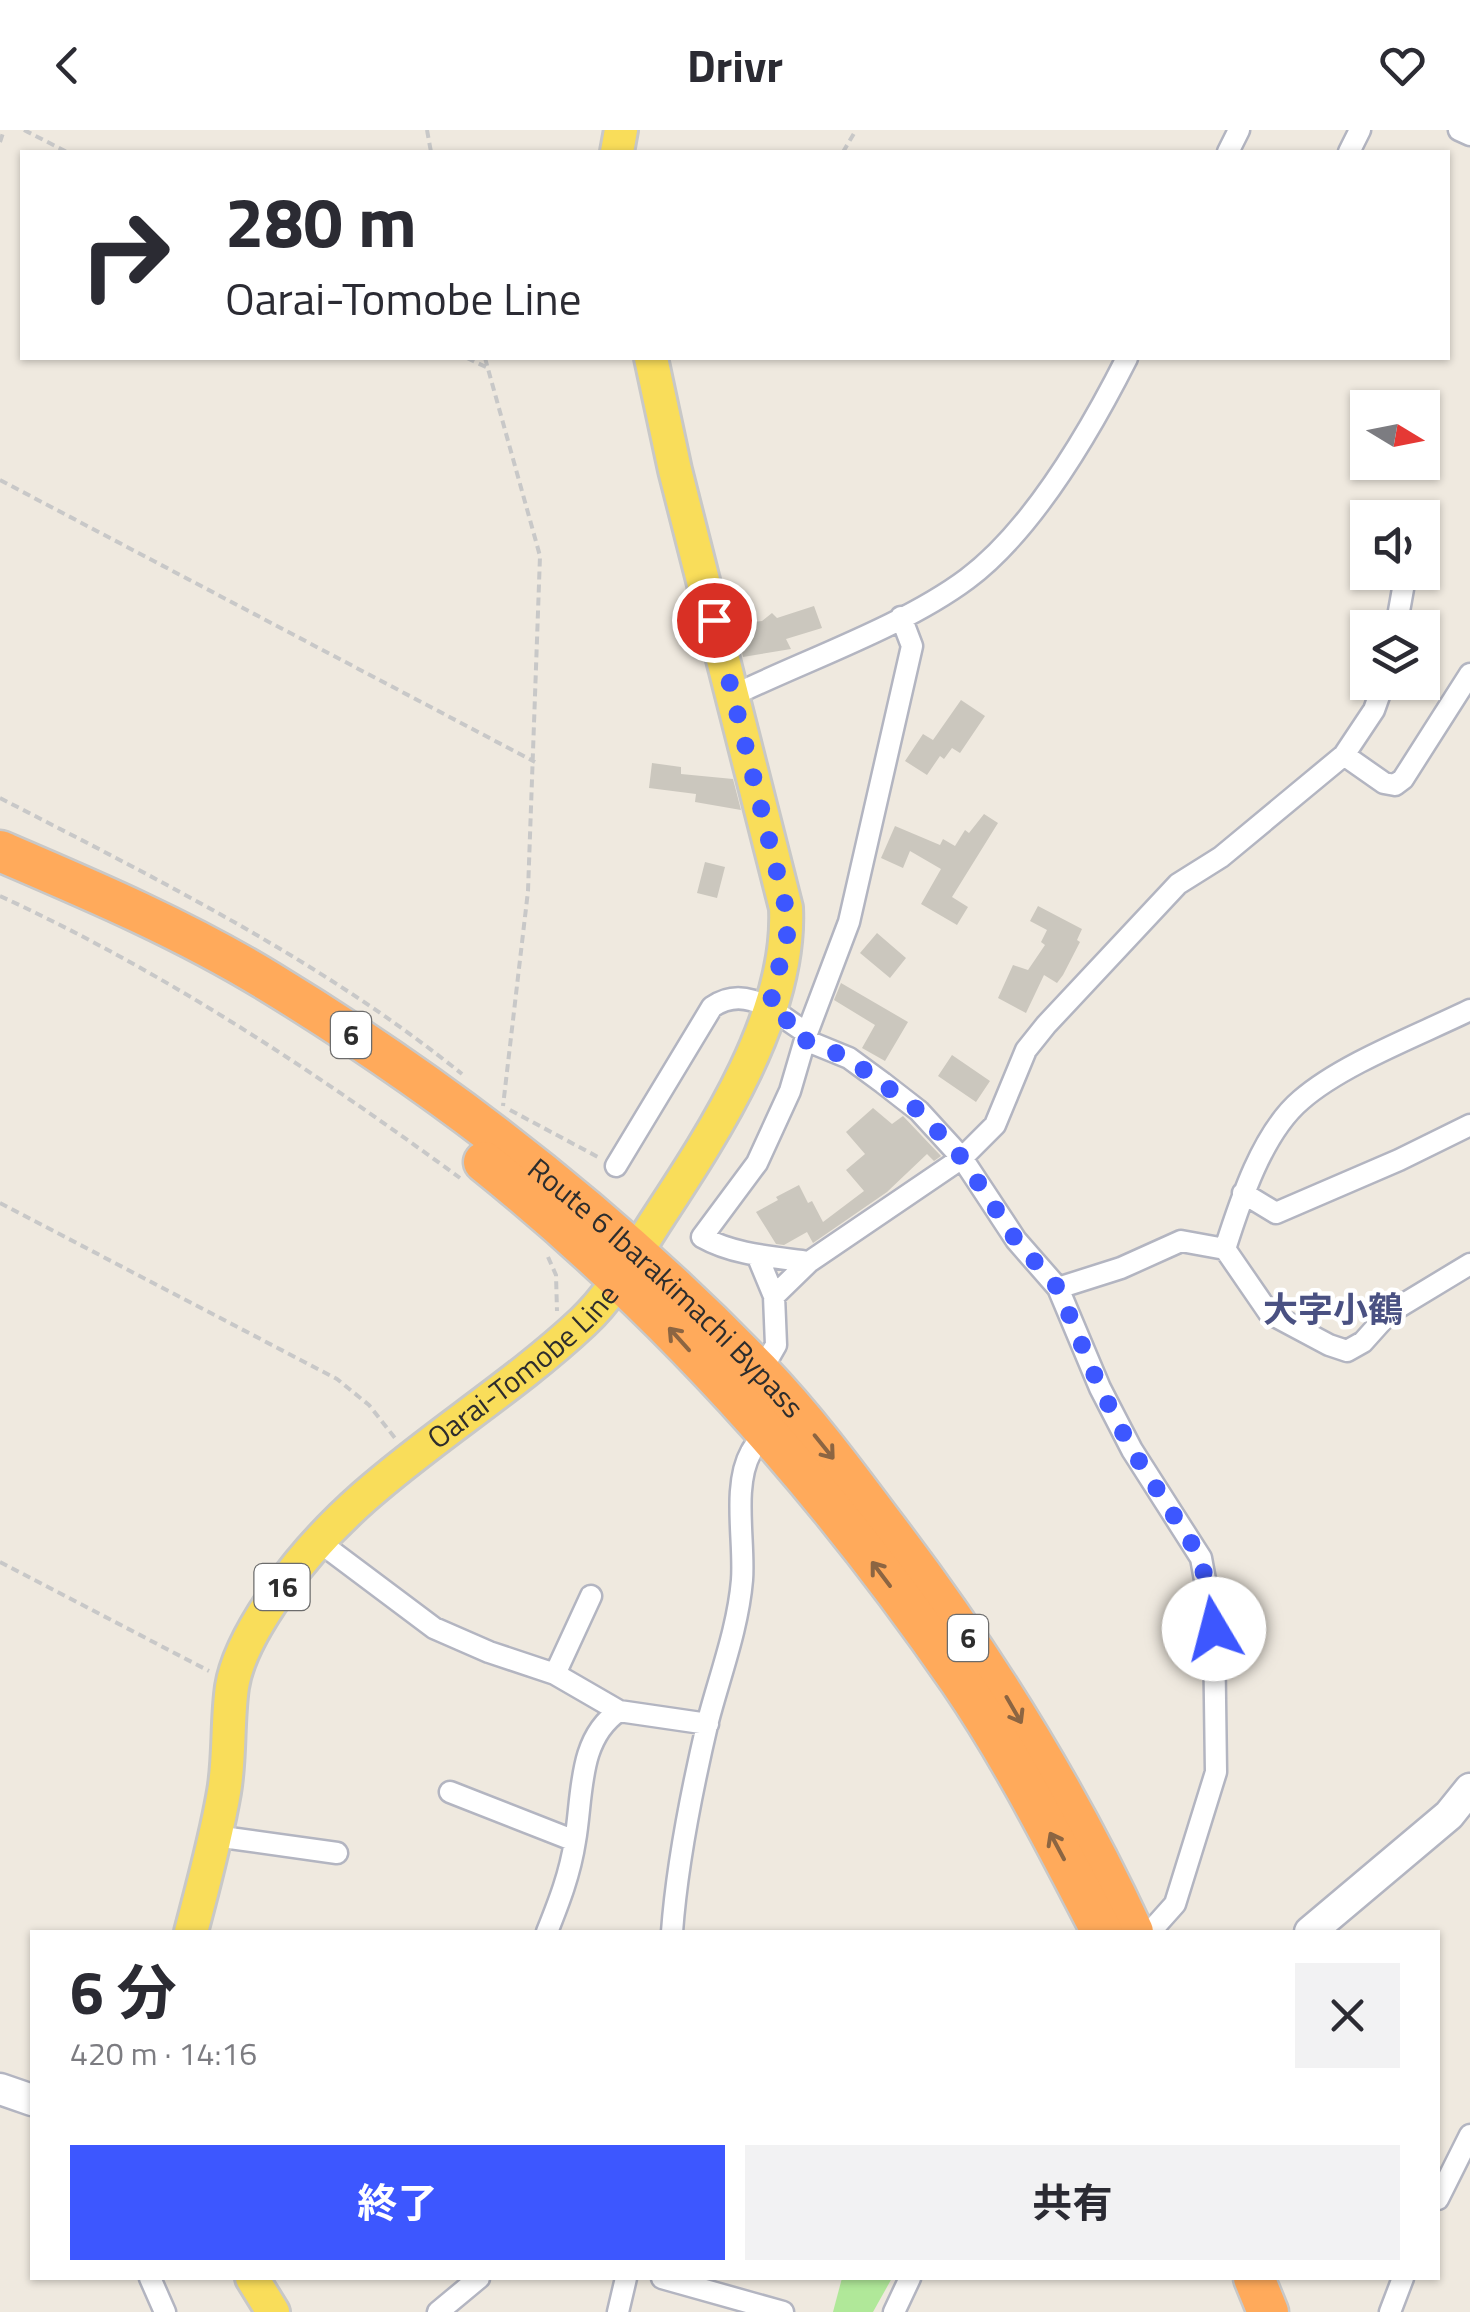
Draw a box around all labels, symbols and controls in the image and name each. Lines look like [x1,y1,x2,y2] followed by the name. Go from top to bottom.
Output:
[687,31,783,99] text: Drivr
[40,38,95,93] icon: back
[1375,38,1430,93] icon: heart
[225,168,417,274] text: 280 m
[60,190,190,320] icon: right
[225,264,581,332] text: Oarai-Tomobe Line
[1350,390,1440,480] north arrow
[1350,390,1440,700] map controls
[1350,500,1440,590] button: sound
[672,578,757,663] pin
[687,593,742,648] icon: arrive
[1350,610,1440,700] button: layers
[331,1012,371,1058] road number: 6
[518,1146,816,1428] street label: Route 6 Ibarakimachi Bypass
[417,1274,630,1460] street label: Oarai-Tomobe Line
[1263,1282,1403,1336] district label: 大字小鶴
[668,1327,691,1352] one-way arrow
[813,1433,835,1459] one-way arrow
[870,1561,891,1588] one-way arrow
[254,1564,310,1610] road number: 16
[1162,1577,1266,1681] position arrow
[948,1615,988,1661] road number: 6
[1004,1695,1024,1724] one-way arrow
[1047,1832,1066,1862] one-way arrow
[70,1946,177,2037] text: 6 分
[1295,1963,1400,2068] button: close
[70,2029,257,2077] text: 420 m · 14:16
[70,2145,725,2260] button: 終了
[745,2145,1400,2260] button: 共有

